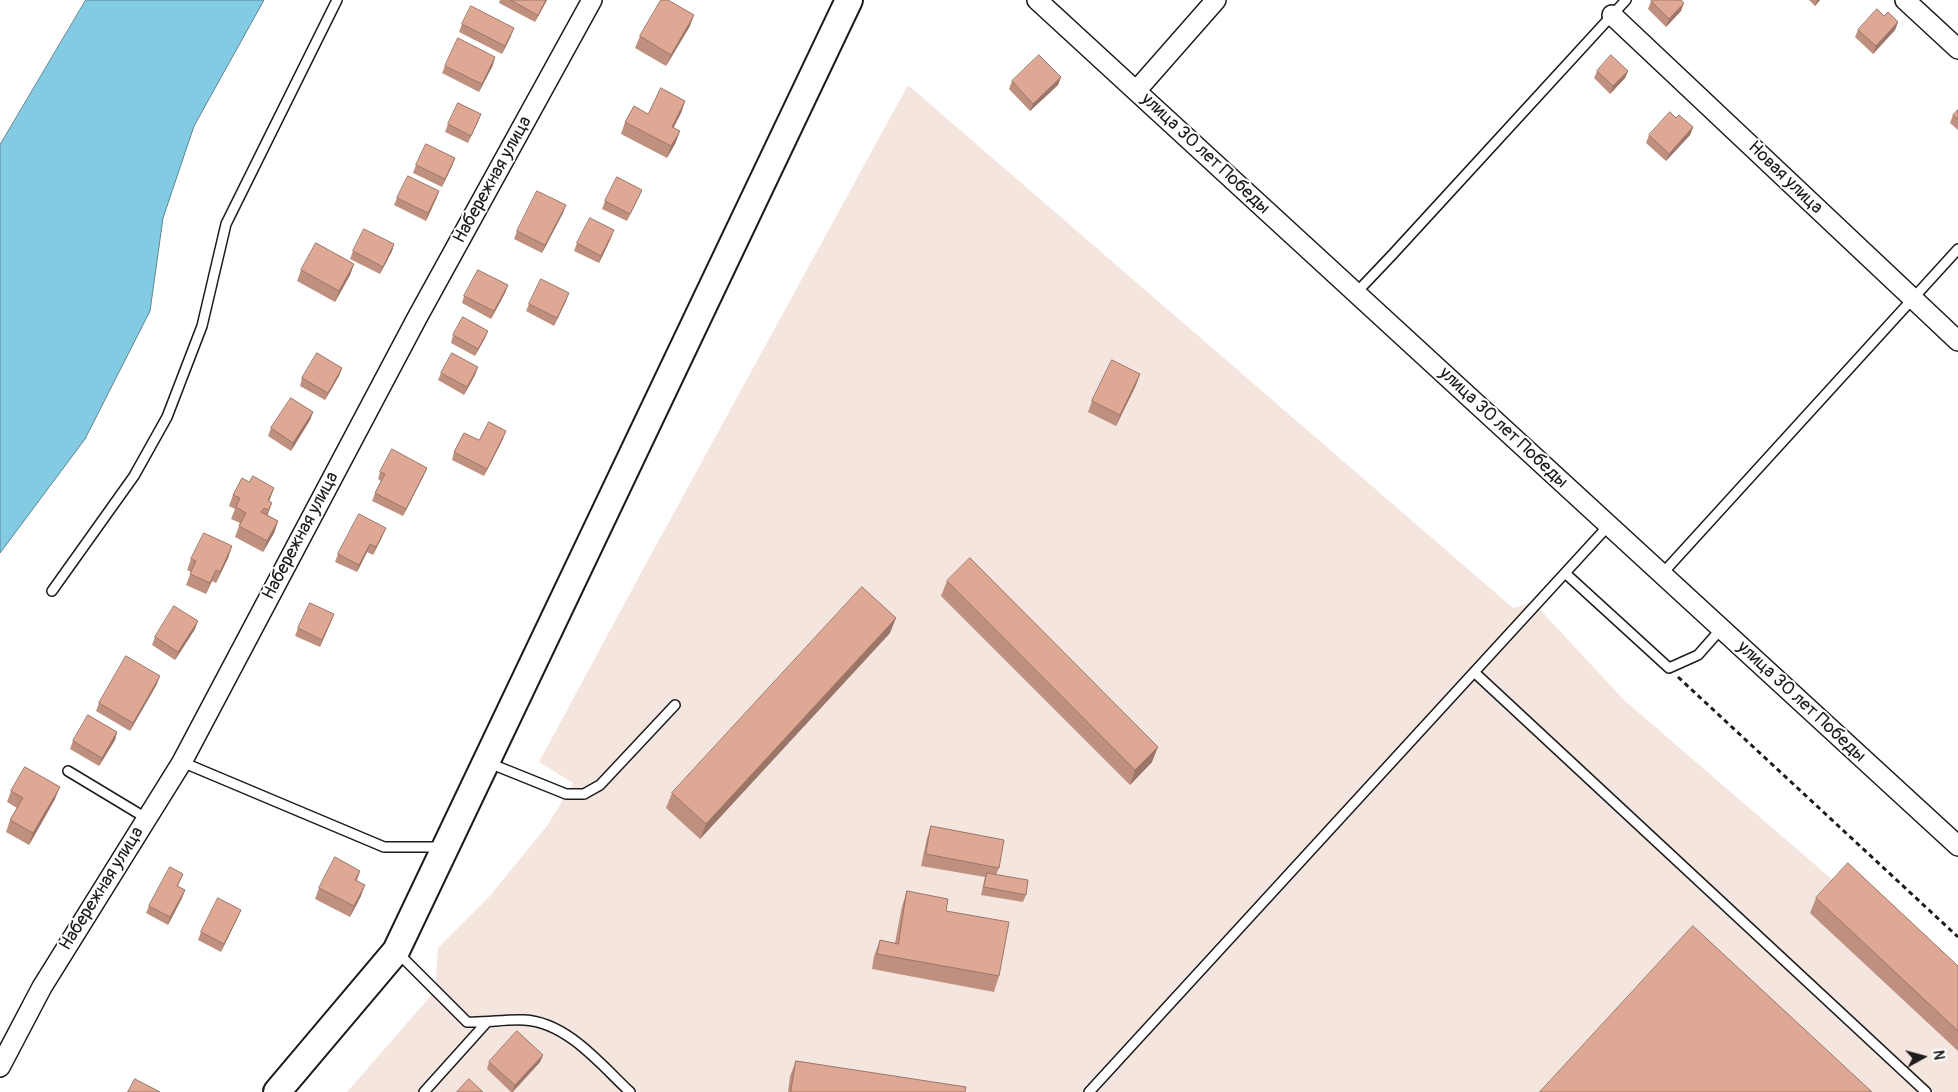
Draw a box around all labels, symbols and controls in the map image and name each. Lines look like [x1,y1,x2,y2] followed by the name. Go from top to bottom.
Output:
[1136,89,1274,219] street label: улица 30 лет Победы
[449,113,537,247] street label: Набережная улица
[1743,137,1827,219] street label: Новая улица
[1434,363,1572,493] street label: улица 30 лет Победы
[258,468,344,604] street label: Набережная улица
[1732,637,1870,767] street label: улица 30 лет Победы
[55,823,149,955] street label: Набережная улица
[1898,1032,1948,1082] north arrow
[1929,1049,1947,1061] text: N

